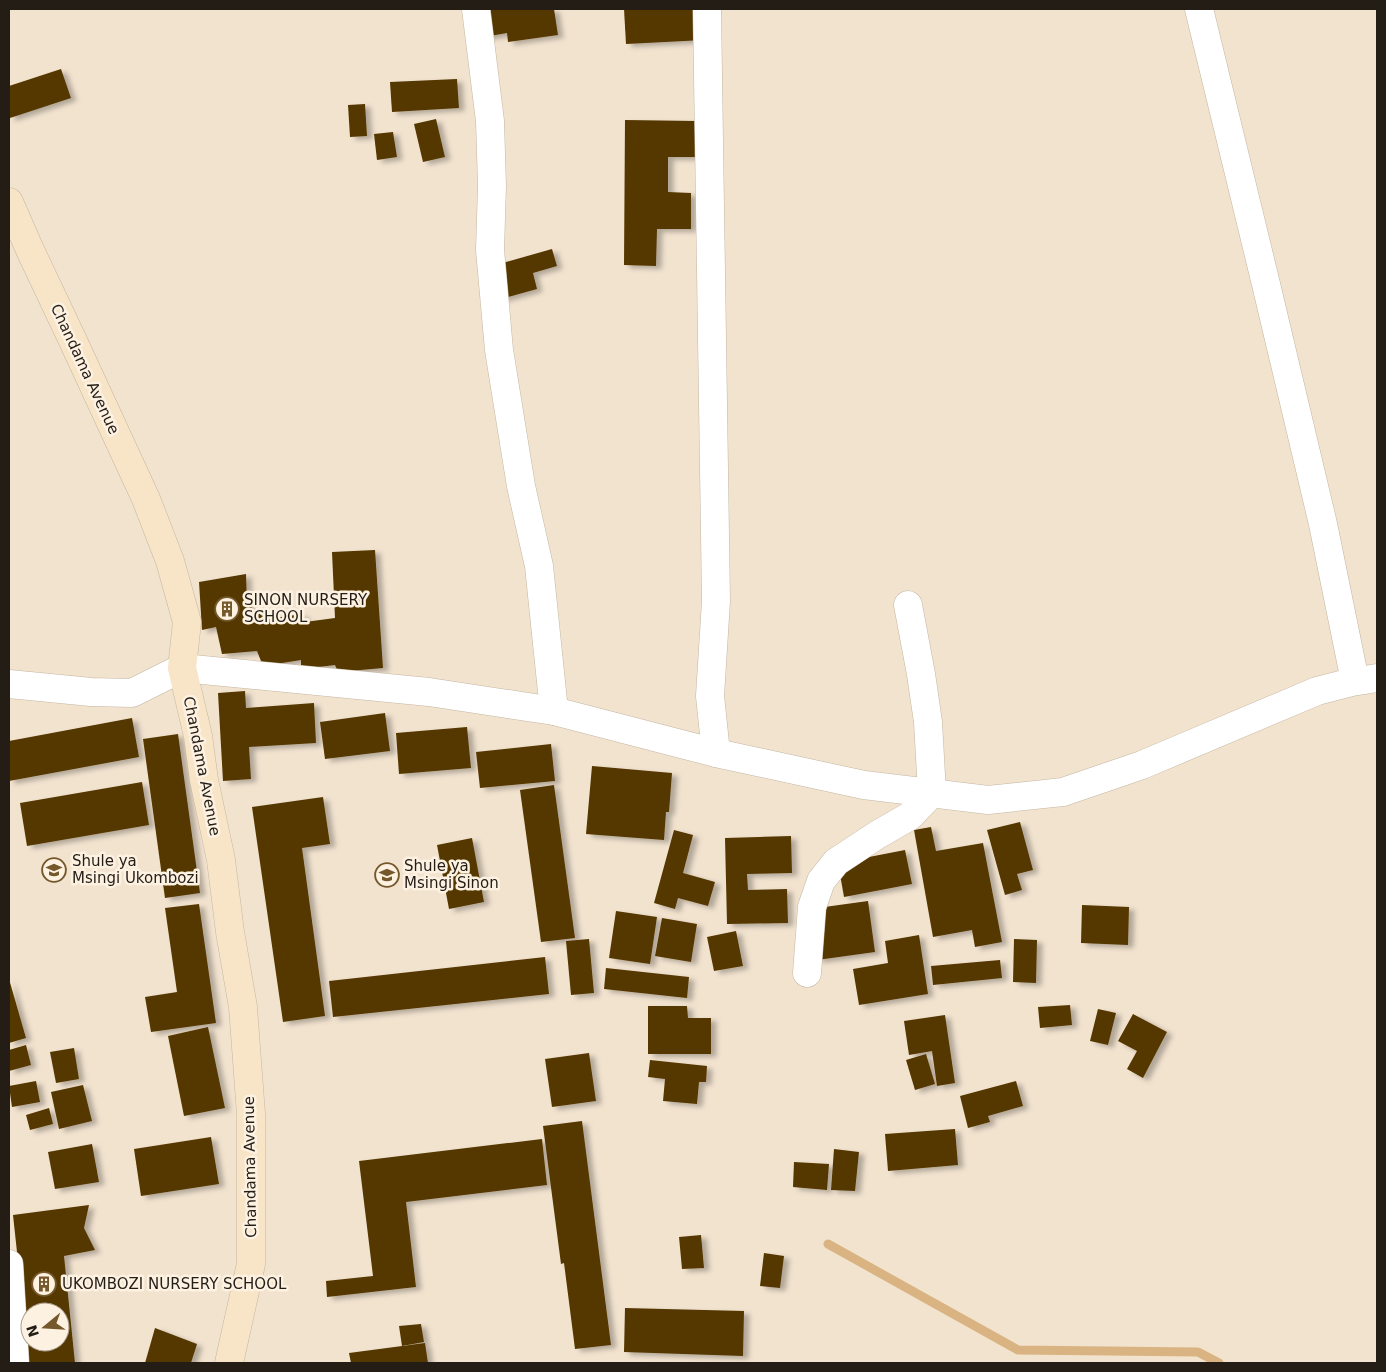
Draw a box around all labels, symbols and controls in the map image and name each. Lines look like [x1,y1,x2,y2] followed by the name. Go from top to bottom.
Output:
[47,301,123,437] street label: Chandama Avenue
[244,591,368,626] place label: SINON NURSERY SCHOOL
[214,596,240,622] building icon: SINON NURSERY SCHOOL
[180,695,224,837] street label: Chandama Avenue
[72,852,199,887] place label: Shule ya Msingi Ukombozi
[41,857,67,883] school or university icon: Shule ya Msingi Ukombozi
[404,857,499,892] place label: Shule ya Msingi Sinon
[374,862,400,888] school or university icon: Shule ya Msingi Sinon
[240,1096,260,1238] street label: Chandama Avenue
[31,1271,57,1297] building icon: UKOMBOZI NURSERY SCHOOL
[62,1275,287,1293] place label: UKOMBOZI NURSERY SCHOOL
[20,1302,70,1352] north arrow
[23,1323,42,1339] text: N

